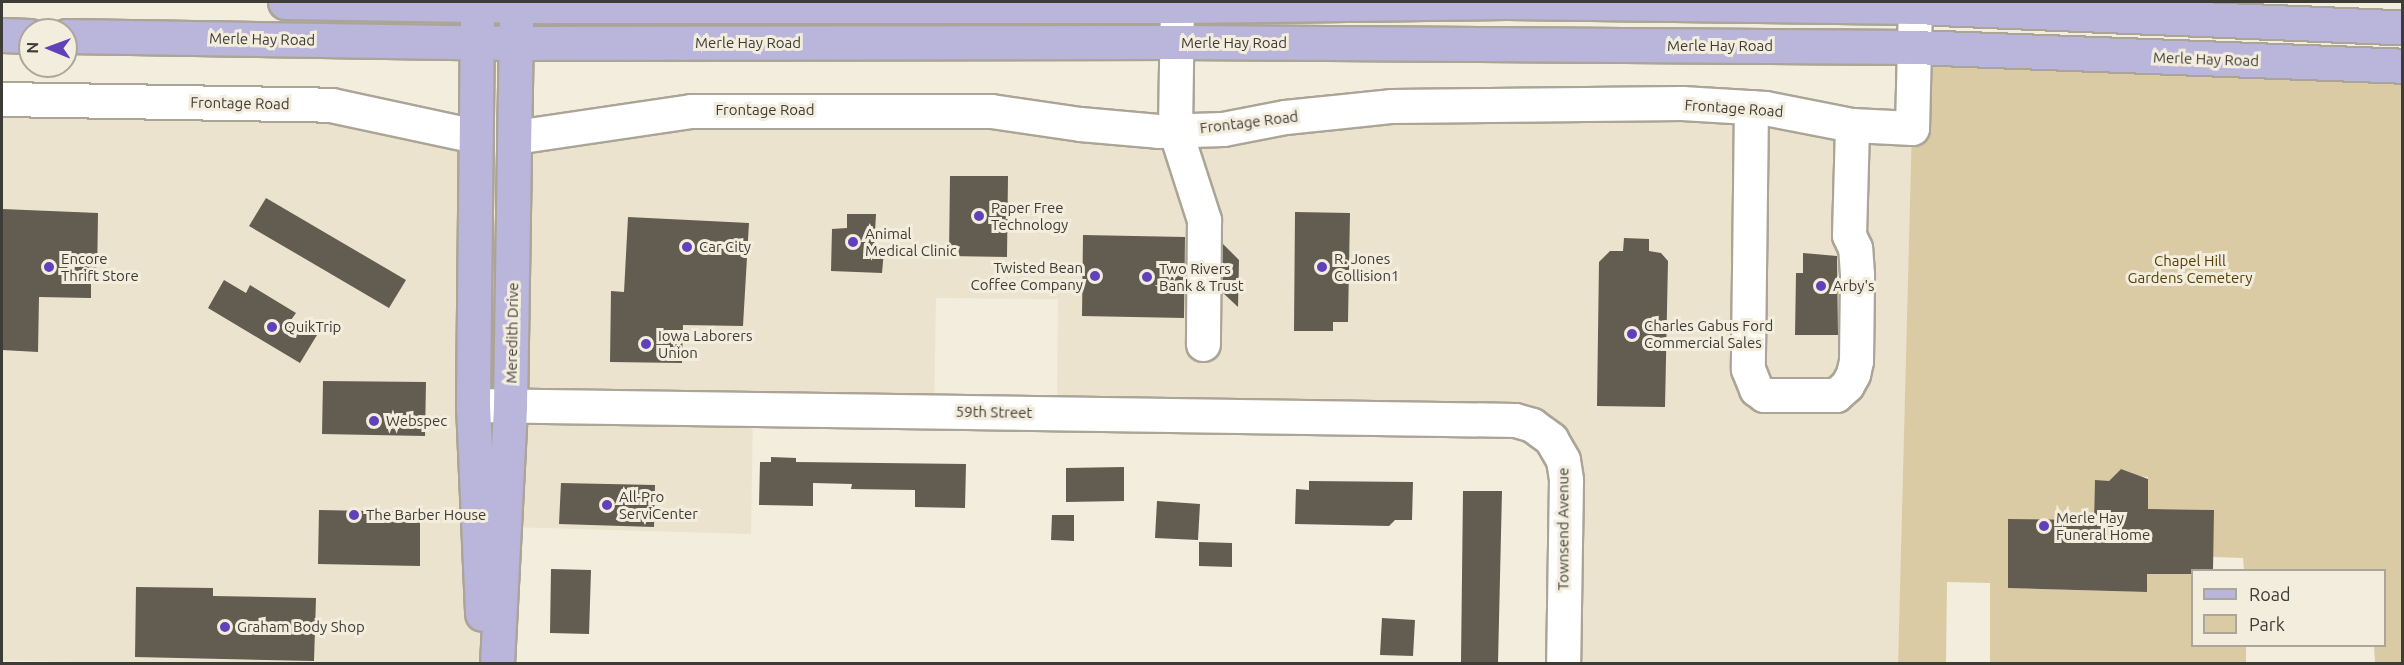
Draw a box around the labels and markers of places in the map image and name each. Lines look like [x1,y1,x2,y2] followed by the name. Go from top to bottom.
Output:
[991,198,1068,233] place label: Paper Free Technology
[972,209,986,223] marker: Paper Free Technology
[865,224,957,259] place label: Animal Medical Clinic
[846,235,860,249] marker: Animal Medical Clinic
[699,238,751,256] place label: Car City
[680,240,694,254] marker: Car City
[61,249,139,284] place label: Encore Thrift Store
[1334,249,1399,284] place label: R. Jones Collision1
[971,258,1083,293] place label: Twisted Bean Coffee Company
[1159,259,1244,294] place label: Two Rivers Bank & Trust
[42,260,56,274] marker: Encore Thrift Store
[1315,260,1329,274] marker: R. Jones Collision1
[1088,269,1102,283] marker: Twisted Bean Coffee Company
[1140,270,1154,284] marker: Two Rivers Bank & Trust
[1833,277,1875,295] place label: Arby's
[1814,279,1828,293] marker: Arby's
[1644,316,1773,351] place label: Charles Gabus Ford Commercial Sales
[284,318,341,336] place label: QuikTrip
[265,320,279,334] marker: QuikTrip
[658,326,752,361] place label: Iowa Laborers Union
[1625,327,1639,341] marker: Charles Gabus Ford Commercial Sales
[639,337,653,351] marker: Iowa Laborers Union
[386,412,447,430] place label: Webspec
[367,414,381,428] marker: Webspec
[619,487,698,522] place label: All-Pro ServiCenter
[600,498,614,512] marker: All-Pro ServiCenter
[366,506,486,524] place label: The Barber House
[347,508,361,522] marker: The Barber House
[2056,508,2150,543] place label: Merle Hay Funeral Home
[2037,519,2051,533] marker: Merle Hay Funeral Home
[237,618,365,636] place label: Graham Body Shop
[218,620,232,634] marker: Graham Body Shop

